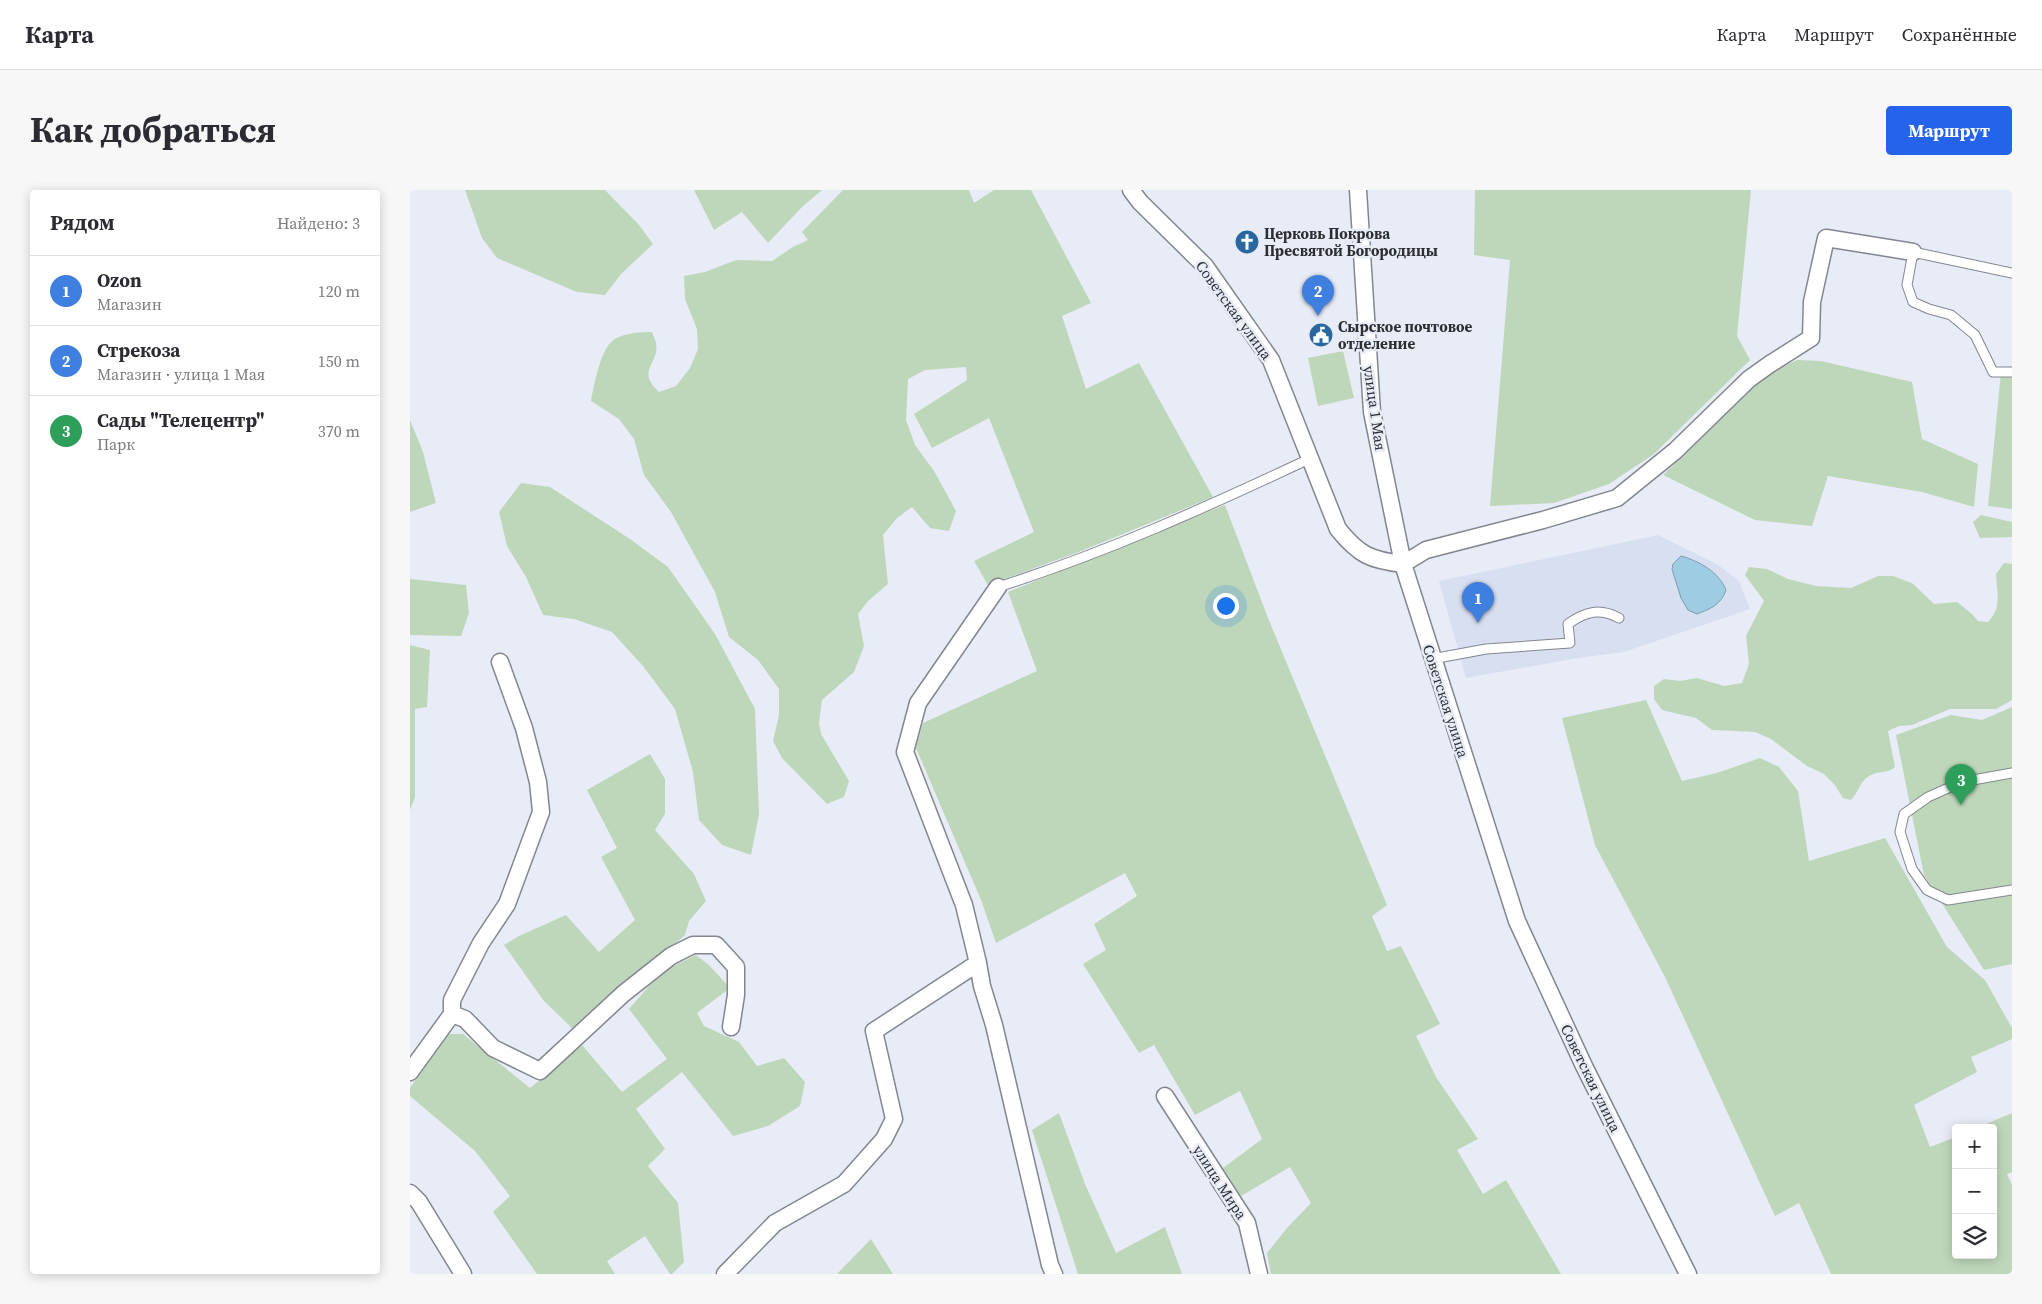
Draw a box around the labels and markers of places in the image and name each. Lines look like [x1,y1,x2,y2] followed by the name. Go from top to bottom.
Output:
[1264,223,1438,261] place label: Церковь Покрова Пресвятой Богородицы
[1234,229,1260,255] church icon: Церковь Покрова Пресвятой Богородицы
[1302,275,1334,316] pin: 2
[1338,316,1472,354] place label: Сырское почтовое отделение
[1308,322,1334,348] public building icon: Сырское почтовое отделение
[1462,582,1494,623] pin: 1
[1945,764,1977,805] pin: 3

